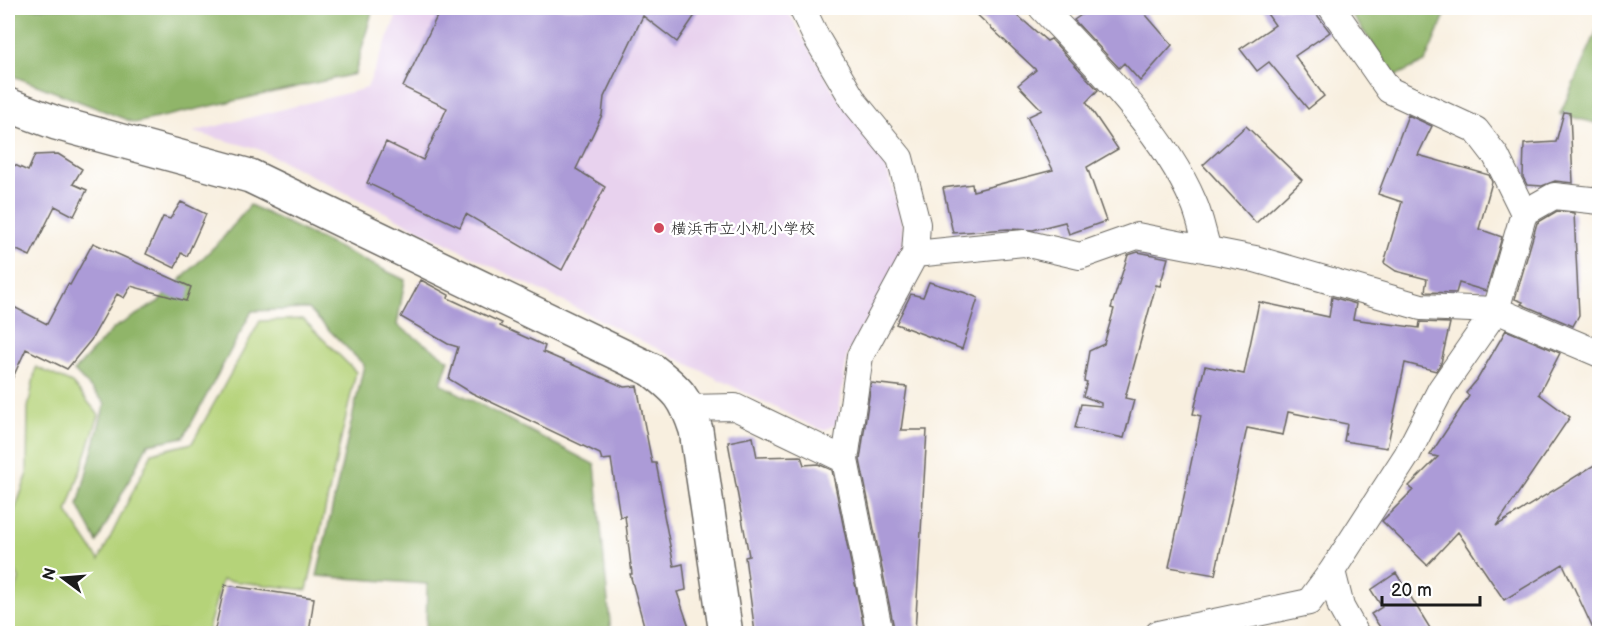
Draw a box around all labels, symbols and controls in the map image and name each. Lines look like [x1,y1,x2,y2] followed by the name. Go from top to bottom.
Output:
[671,220,815,239] place label: 横浜市立小机小学校
[652,221,666,235] marker: 横浜市立小机小学校
[33,548,93,608] north arrow
[39,566,61,583] text: N
[1382,569,1480,607] scale bar
[1391,580,1432,601] text: 20 m

